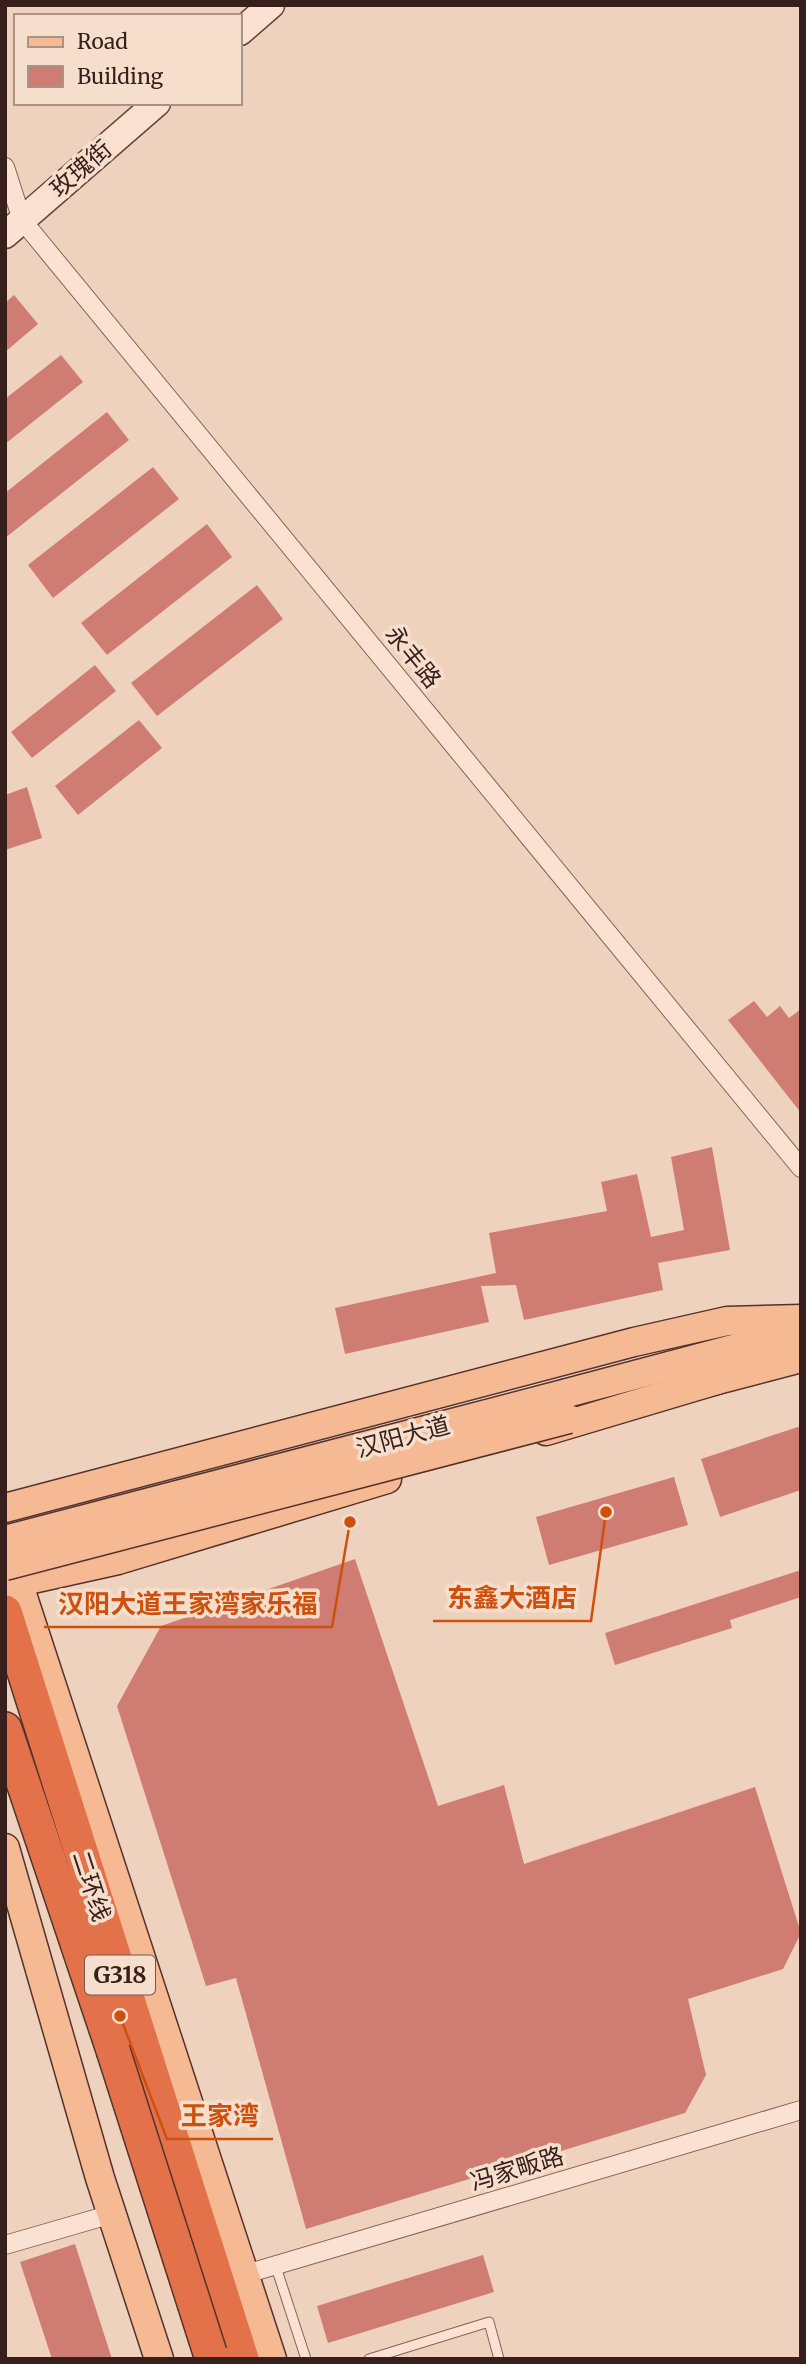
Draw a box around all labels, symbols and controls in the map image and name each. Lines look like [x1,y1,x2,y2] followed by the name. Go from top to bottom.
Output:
[14,14,242,105] legend
[77,28,128,55] text: Road
[77,63,164,90] text: Building
[43,133,118,204] street label: 玫瑰街
[379,619,448,694] street label: 永丰路
[352,1409,453,1464] street label: 汉阳大道
[433,1574,591,1621] callout: 东鑫大酒店
[44,1580,332,1627] callout: 汉阳大道王家湾家乐福
[447,1581,577,1614] text: 东鑫大酒店
[58,1587,318,1620] text: 汉阳大道王家湾家乐福
[66,1847,117,1925] street label: 二环线
[85,1956,155,1994] road number: G318
[167,2092,273,2139] callout: 王家湾
[181,2099,259,2132] text: 王家湾
[466,2140,567,2197] street label: 冯家畈路

